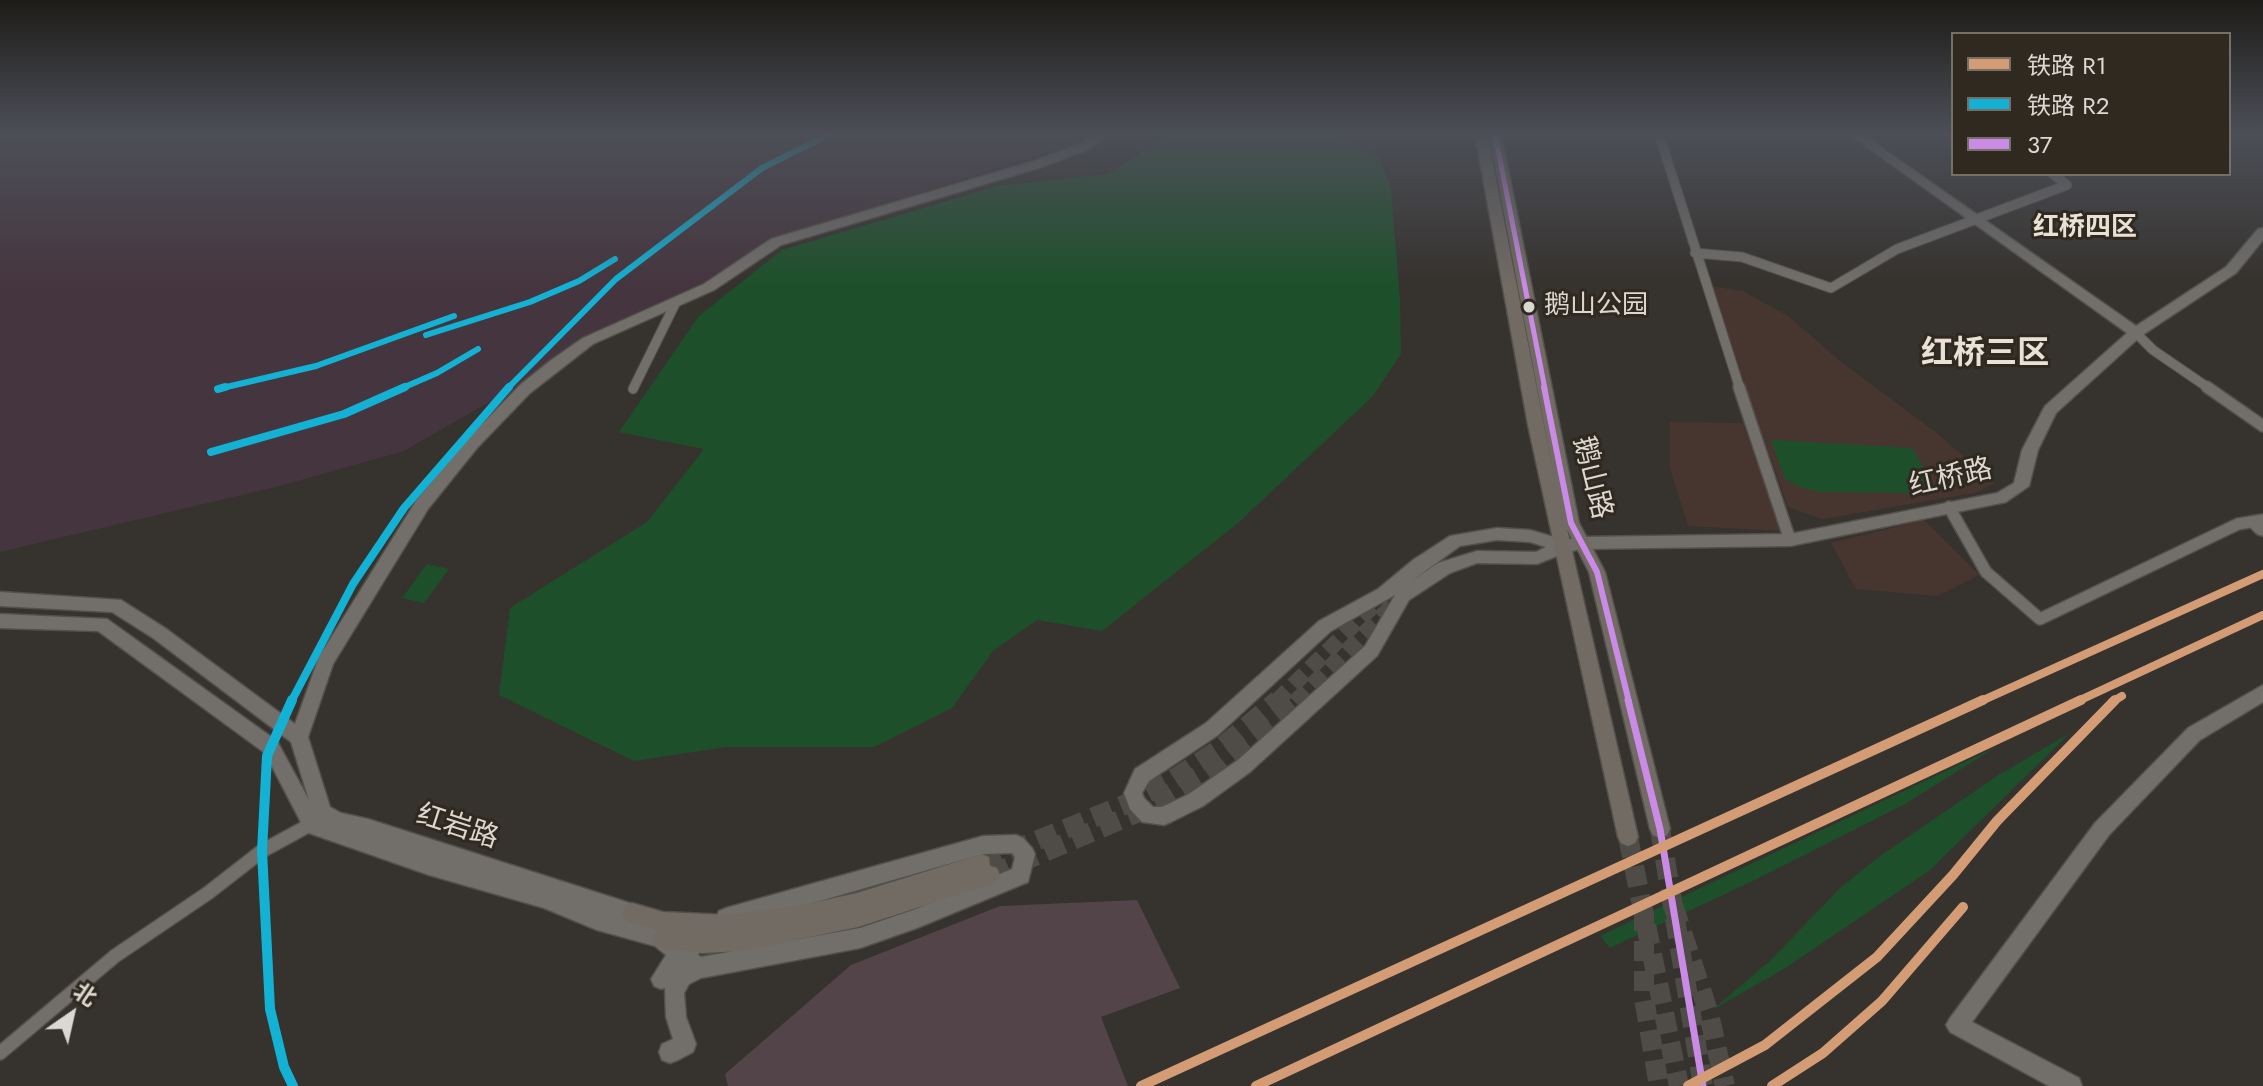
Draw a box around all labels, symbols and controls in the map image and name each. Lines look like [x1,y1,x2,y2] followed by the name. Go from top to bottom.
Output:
[1951,32,2231,176] legend
[2027,48,2106,83] text: 铁路 R1
[2027,88,2109,123] text: 铁路 R2
[2027,127,2052,162] text: 37
[2033,213,2137,245] district label: 红桥四区
[1544,291,1648,323] place label: 鹅山公园
[1521,299,1537,315] marker: 鹅山公园
[1921,336,2049,374] district label: 红桥三区
[1565,433,1617,523] street label: 鹅山路
[1906,453,1996,505] street label: 红桥路
[412,799,502,857] street label: 红岩路
[32,974,112,1054] north arrow
[67,975,103,1014] text: 北

